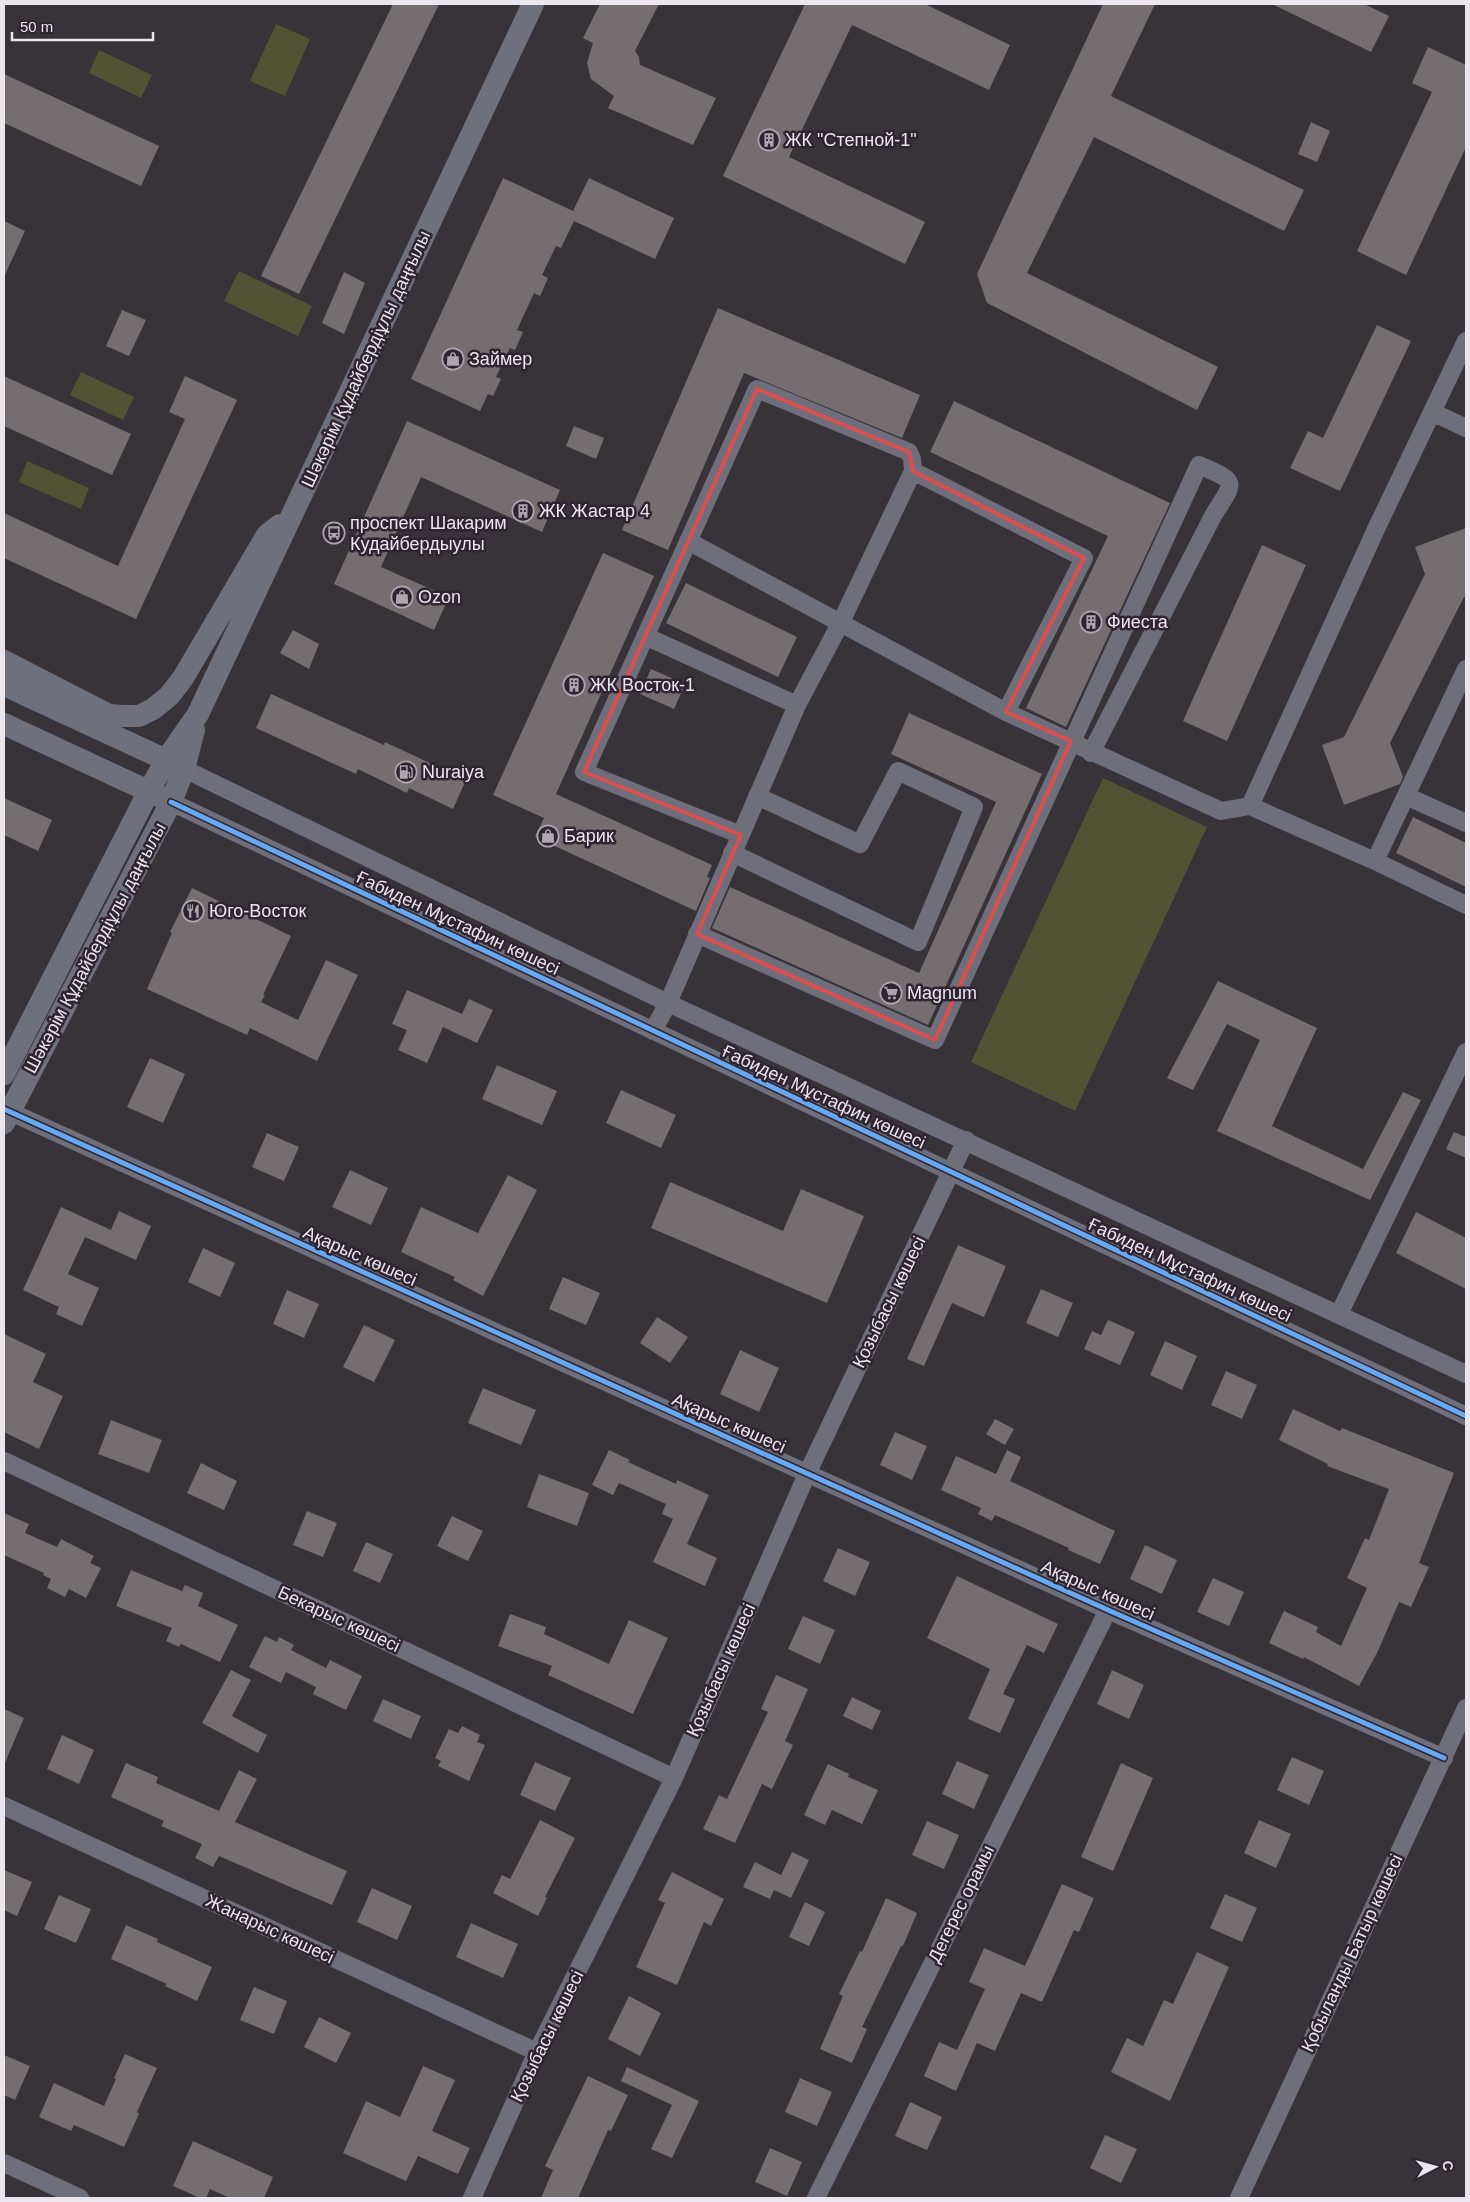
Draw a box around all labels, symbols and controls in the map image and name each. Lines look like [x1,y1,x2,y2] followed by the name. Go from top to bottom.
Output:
[12,10,154,42] scale bar
[20,18,53,35] text: 50 m
[757,128,781,152] building icon: ЖК "Степной-1"
[785,130,917,150] place label: ЖК "Степной-1"
[298,227,434,491] street label: Шәкәрім Құдайбердіұлы даңғылы
[441,347,465,371] shop icon: Займер
[469,349,532,369] place label: Займер
[511,499,535,523] building icon: ЖК Жастар 4
[539,501,650,521] place label: ЖК Жастар 4
[350,513,507,554] place label: проспект Шaкaрим Кудайбердыулы
[322,521,346,545] bus stop icon: проспект Шaкaрим Кудайбердыулы
[390,585,414,609] shop icon: Ozon
[418,587,461,607] place label: Ozon
[1079,610,1103,634] building icon: Фиеста
[1107,612,1169,632] place label: Фиеста
[562,673,586,697] building icon: ЖК Восток-1
[590,675,695,695] place label: ЖК Восток-1
[394,760,418,784] fuel station icon: Nuraiya
[422,762,485,782] place label: Nuraiya
[20,819,170,1077] street label: Шәкәрім Құдайбердіұлы даңғылы
[536,824,560,848] shop icon: Барик
[564,826,614,846] place label: Барик
[352,867,563,979] street label: Ғабиден Мұстафин көшесі
[181,899,205,923] restaurant icon: Юго-Восток
[209,901,306,921] place label: Юго-Восток
[879,981,903,1005] supermarket icon: Magnum
[907,983,977,1003] place label: Magnum
[718,1041,929,1153] street label: Ғабиден Мұстафин көшесі
[1084,1214,1295,1326] street label: Ғабиден Мұстафин көшесі
[300,1222,420,1290] street label: Ақарыс көшесі
[849,1233,929,1371] street label: Қозыбасы көшесі
[669,1389,789,1457] street label: Ақарыс көшесі
[1038,1556,1158,1624] street label: Ақарыс көшесі
[275,1582,403,1656] street label: Бекарыс көшесі
[683,1600,759,1740] street label: Қозыбасы көшесі
[924,1842,998,1966] street label: Дегерес орамы
[1297,1851,1407,2055] street label: Қобыланды Батыр көшесі
[203,1891,337,1967] street label: Жанарыс көшесі
[507,1967,587,2105] street label: Қозыбасы көшесі
[1410,2142,1460,2192] north arrow
[1439,2160,1456,2172] text: С

